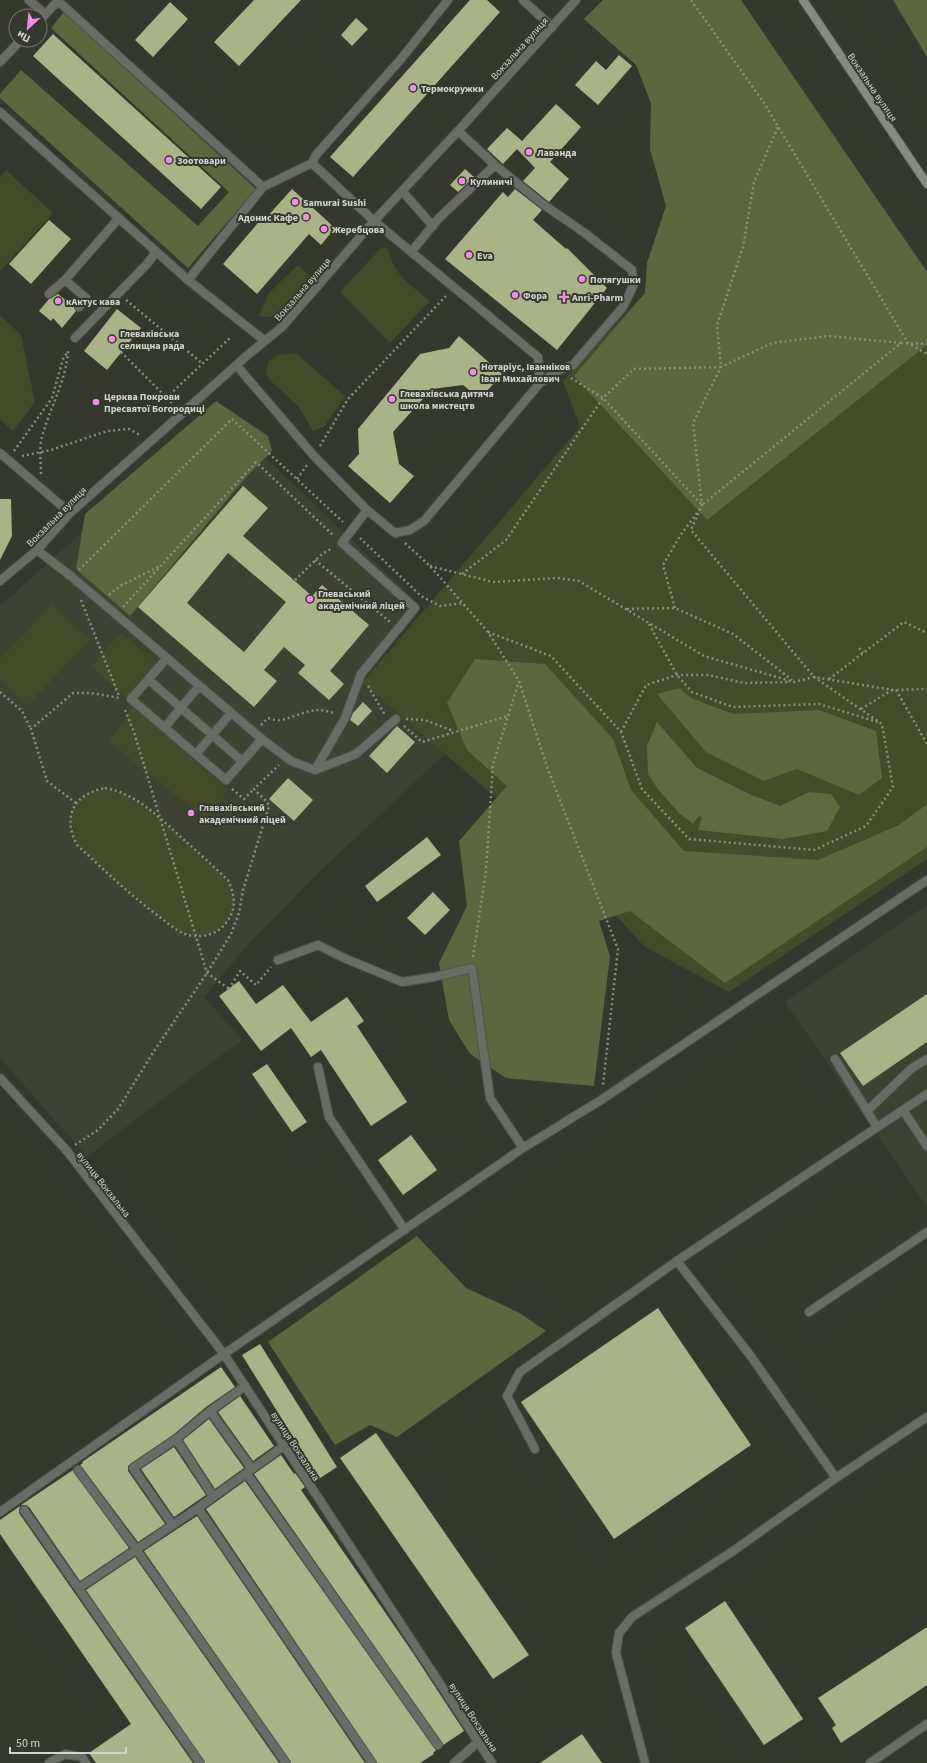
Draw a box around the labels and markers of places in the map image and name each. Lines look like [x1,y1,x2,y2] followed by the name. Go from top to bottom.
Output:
[421,82,484,96] place label: Термокружки
[408,83,418,93] marker: Термокружки
[536,146,576,160] place label: Лаванда
[524,147,534,157] marker: Лаванда
[177,154,226,168] place label: Зоотовари
[164,155,174,165] marker: Зоотовари
[470,175,513,189] place label: Кулиничі
[457,176,467,186] marker: Кулиничі
[303,196,366,210] place label: Samurai Sushi
[290,197,300,207] marker: Samurai Sushi
[237,211,298,225] place label: Адонис Кафе
[301,212,311,222] marker: Адонис Кафе
[332,223,384,237] place label: Жеребцова
[319,224,329,234] marker: Жеребцова
[477,249,493,263] place label: Eva
[464,250,474,260] marker: Eva
[590,273,641,287] place label: Потягушки
[577,274,587,284] marker: Потягушки
[523,289,547,303] place label: Фора
[510,290,520,300] marker: Фора
[571,291,623,305] place label: Anri-Pharm
[559,292,569,302] marker: Anri-Pharm
[66,295,120,309] place label: кАктус кава
[53,296,63,306] marker: кАктус кава
[120,327,185,353] place label: Глевахівська селищна рада
[107,334,117,344] marker: Глевахівська селищна рада
[481,360,570,386] place label: Нотаріус, Іванніков Іван Михайлович
[468,367,478,377] marker: Нотаріус, Іванніков Іван Михайлович
[400,387,494,413] place label: Глевахівська дитяча школа мистецтв
[104,390,205,416] place label: Церква Покрови Пресвятої Богородиці
[387,394,397,404] marker: Глевахівська дитяча школа мистецтв
[91,397,101,407] marker: Церква Покрови Пресвятої Богородиці
[318,587,405,613] place label: Глеваський академічний ліцей
[305,594,315,604] marker: Глеваський академічний ліцей
[199,801,286,827] place label: Главахівський академічний ліцей
[186,808,196,818] marker: Главахівський академічний ліцей

